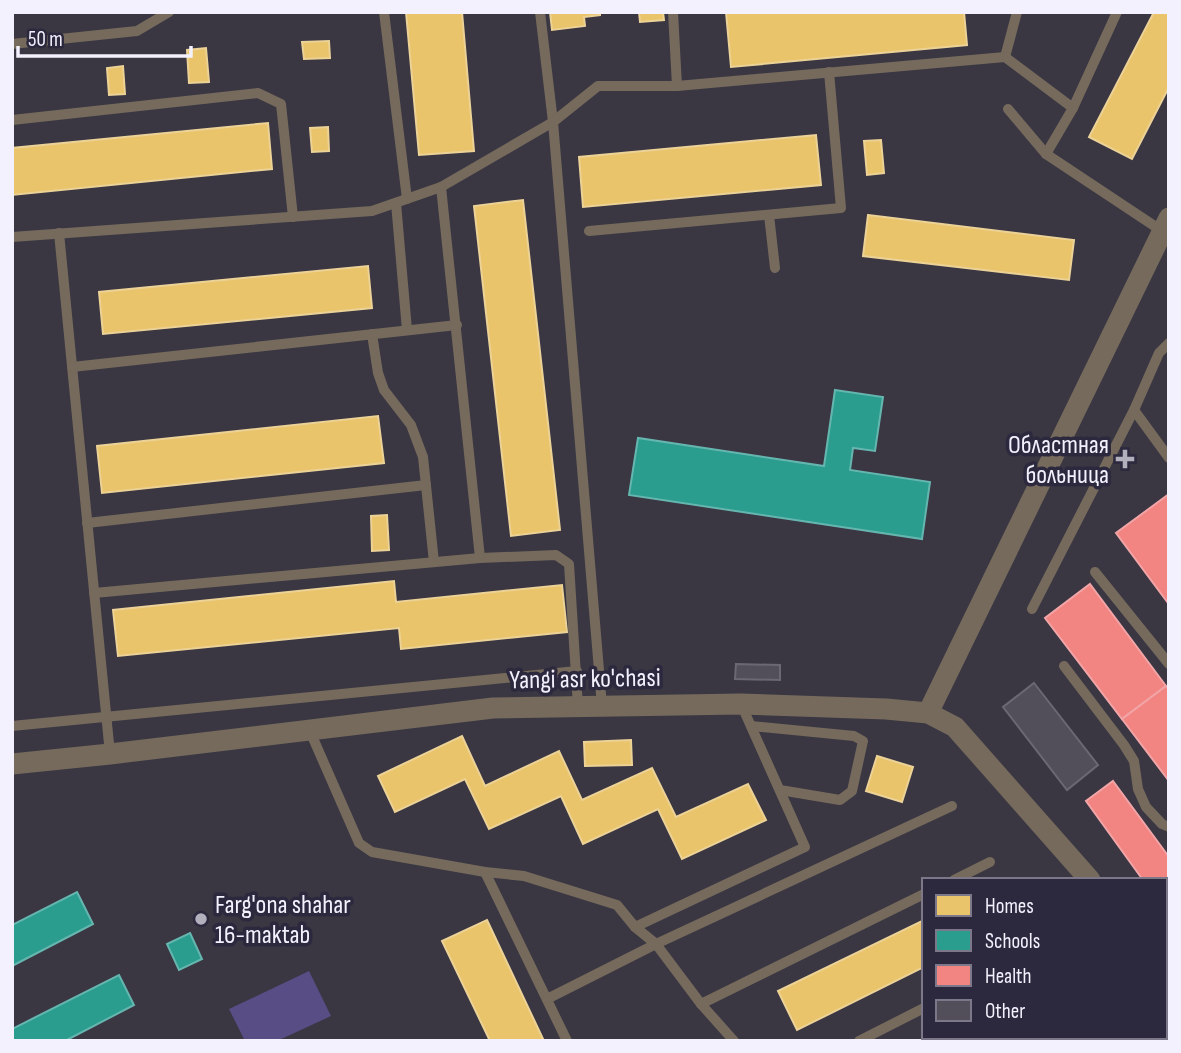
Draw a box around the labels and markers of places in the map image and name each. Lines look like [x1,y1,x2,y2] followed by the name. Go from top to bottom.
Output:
[1008,430,1109,491] place label: Областная больница
[1115,449,1135,469] marker: Областная больница
[215,890,351,951] place label: Farg'ona shahar 16-maktab
[193,911,209,927] marker: Farg'ona shahar 16-maktab

